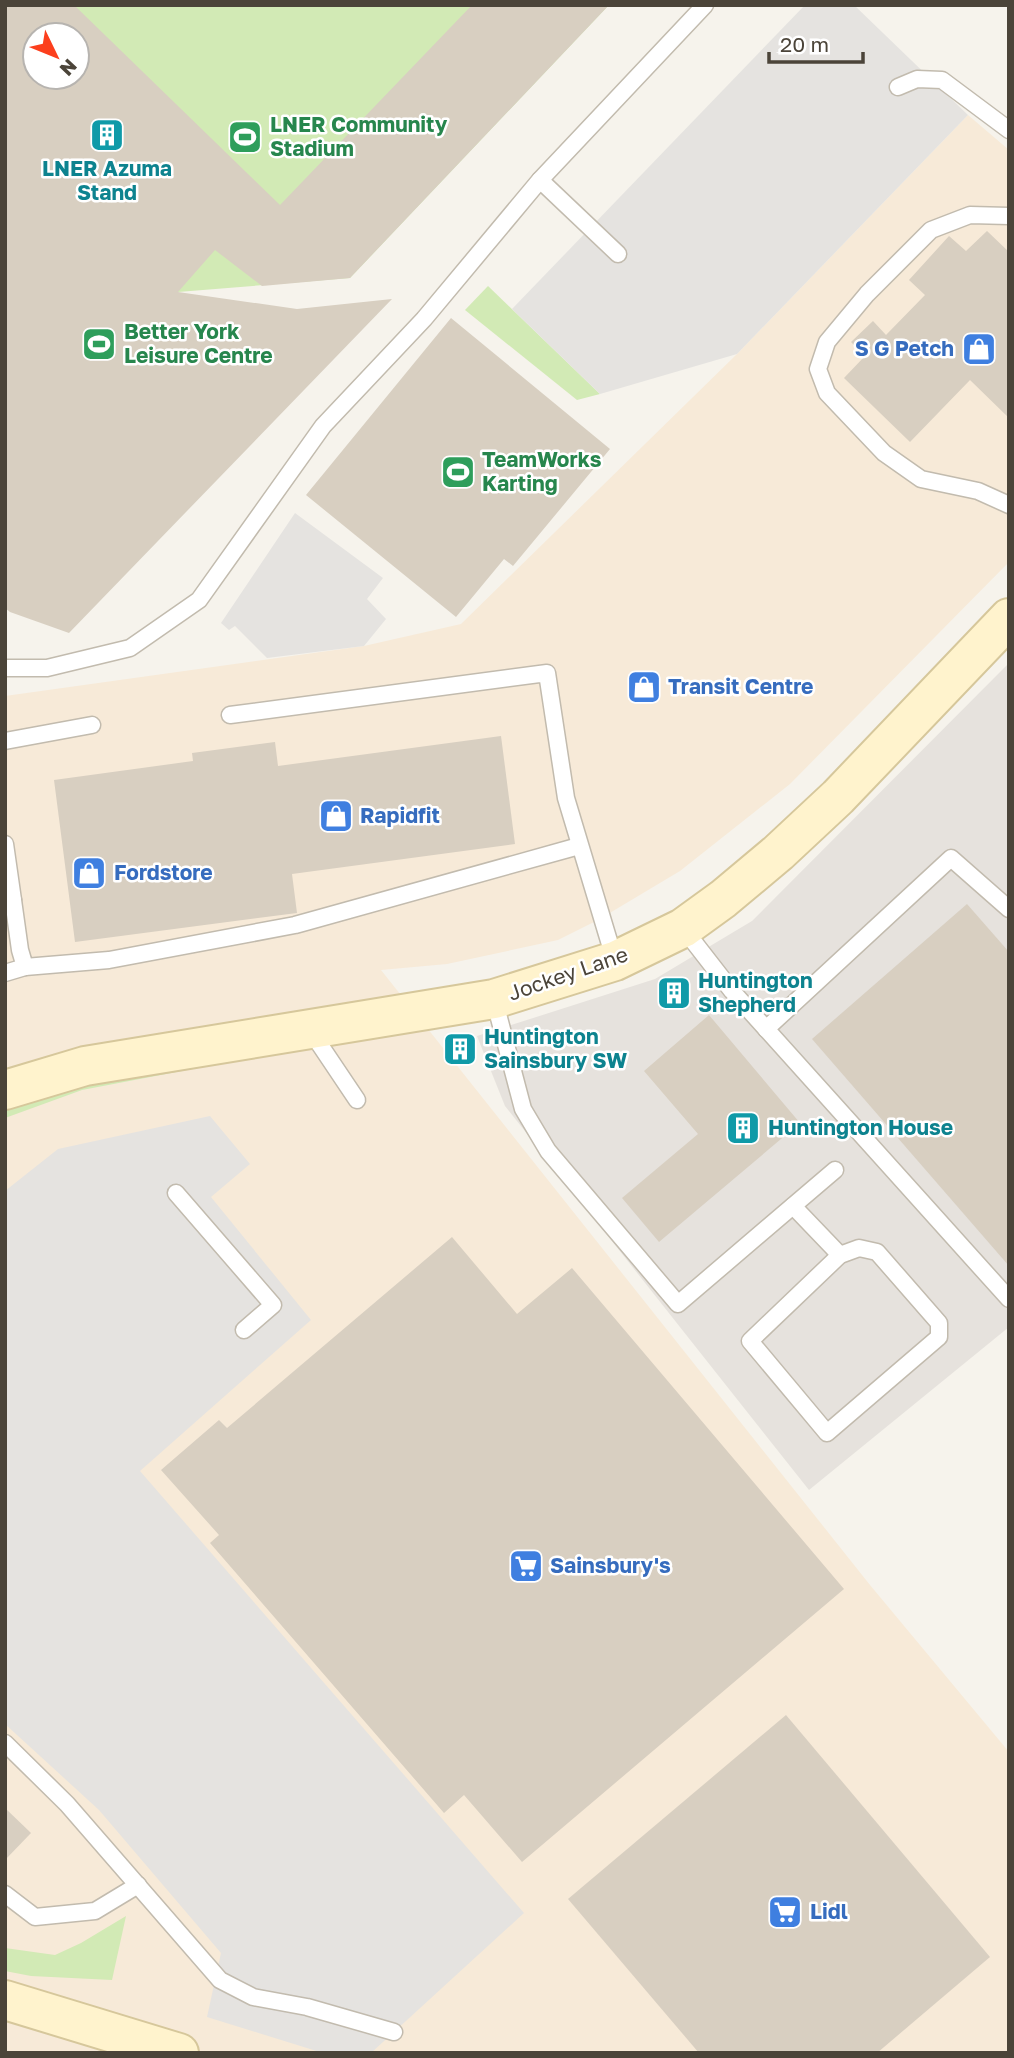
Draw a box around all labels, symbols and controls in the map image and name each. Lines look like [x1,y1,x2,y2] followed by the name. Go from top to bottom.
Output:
[21,21,91,91] north arrow
[769,21,864,65] scale bar
[780,31,829,57] text: 20 m
[55,55,82,81] text: N
[270,111,448,161] place label: LNER Community Stadium
[88,116,126,154] building icon: LNER Azuma Stand
[226,118,264,156] sports icon: LNER Community Stadium
[42,155,172,205] place label: LNER Azuma Stand
[124,318,273,368] place label: Better York Leisure Centre
[80,325,118,363] sports icon: Better York Leisure Centre
[960,330,998,368] shop icon: S G Petch
[855,335,954,361] place label: S G Petch
[482,446,602,496] place label: TeamWorks Karting
[439,453,477,491] sports icon: TeamWorks Karting
[625,668,663,706] shop icon: Transit Centre
[668,673,813,699] place label: Transit Centre
[317,797,355,835] shop icon: Rapidfit
[360,802,440,828] place label: Rapidfit
[70,854,108,892] shop icon: Fordstore
[114,859,213,885] place label: Fordstore
[504,940,631,1006] street label: Jockey Lane
[698,967,813,1017] place label: Huntington Shepherd
[655,974,693,1012] building icon: Huntington Shepherd
[484,1023,627,1073] place label: Huntington Sainsbury SW
[441,1030,479,1068] building icon: Huntington Sainsbury SW
[724,1109,762,1147] building icon: Huntington House
[768,1114,953,1140] place label: Huntington House
[507,1547,545,1585] supermarket icon: Sainsbury's
[550,1552,671,1578] place label: Sainsbury's
[766,1893,804,1931] supermarket icon: Lidl
[810,1898,848,1924] place label: Lidl

